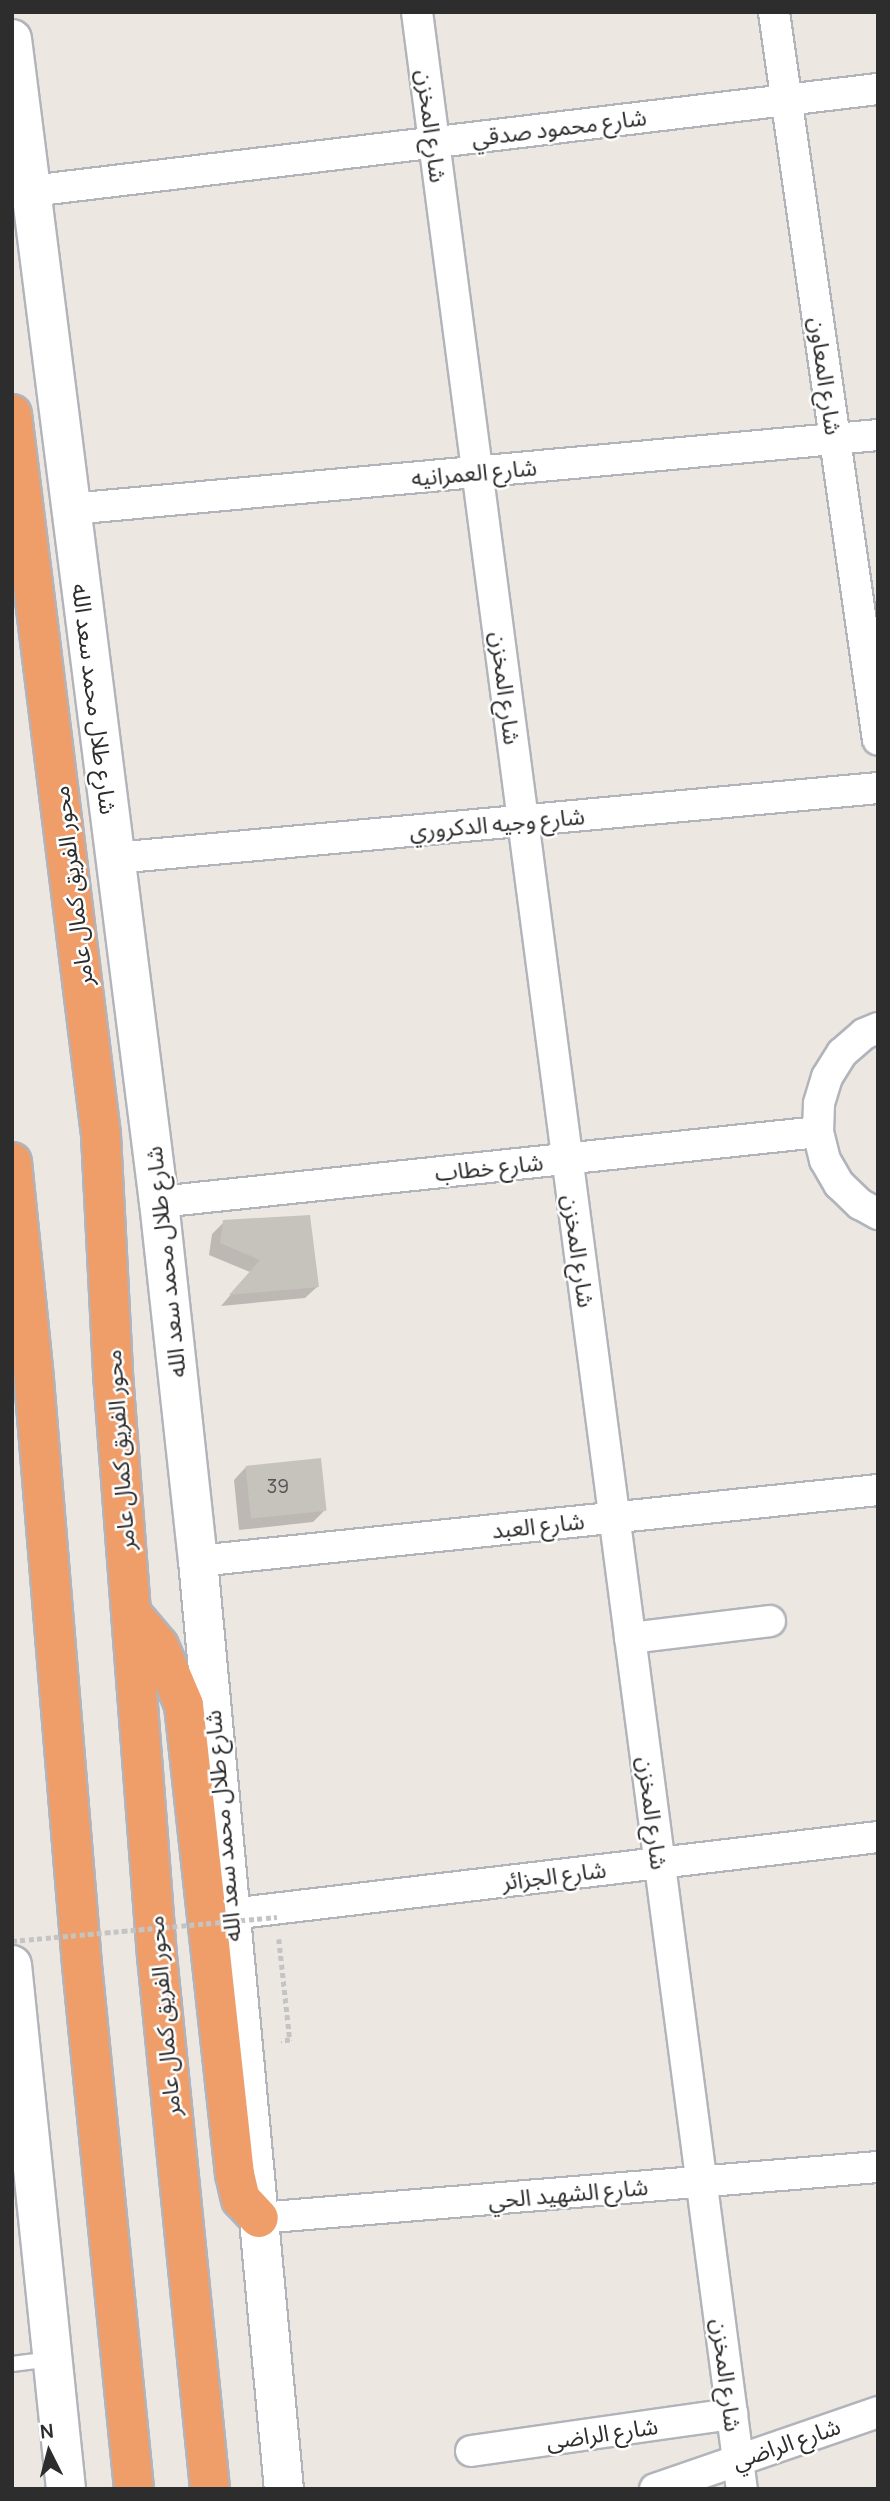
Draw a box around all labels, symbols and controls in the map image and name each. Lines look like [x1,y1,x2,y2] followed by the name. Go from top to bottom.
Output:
[411,68,453,184] street label: شارع المخزن
[470,103,648,151] street label: شارع محمود صدقي
[804,315,848,437] street label: شارع المعاون
[410,453,538,491] street label: شارع العمرانيه
[67,582,123,816] street label: شارع طلال محمد سعد الله
[485,630,527,746] street label: شارع المخزن
[46,784,98,988] street label: محور الفريق كمال عامر
[408,802,586,844] street label: شارع وجيه الدكروري
[139,1145,191,1379] street label: شارع طلال محمد سعد الله
[433,1148,545,1186] street label: شارع خطاب
[557,1193,601,1309] street label: شارع المخزن
[98,1349,140,1551] street label: محور الفريق كمال عامر
[267,1476,289,1498] house number: 39
[490,1506,586,1544] street label: شارع العبد
[198,1709,246,1943] street label: شارع طلال محمد سعد الله
[632,1755,674,1871] street label: شارع المخزن
[500,1855,608,1895] street label: شارع الجزائر
[140,1914,186,2118] street label: محور الفريق كمال عامر
[487,2172,649,2214] street label: شارع الشهيد الحي
[706,2317,748,2433] street label: شارع المخزن
[544,2411,660,2455] street label: شارع الراضى
[728,2412,844,2474] street label: شارع الراضي
[14,2417,84,2487] north arrow
[39,2417,55,2445] text: N

